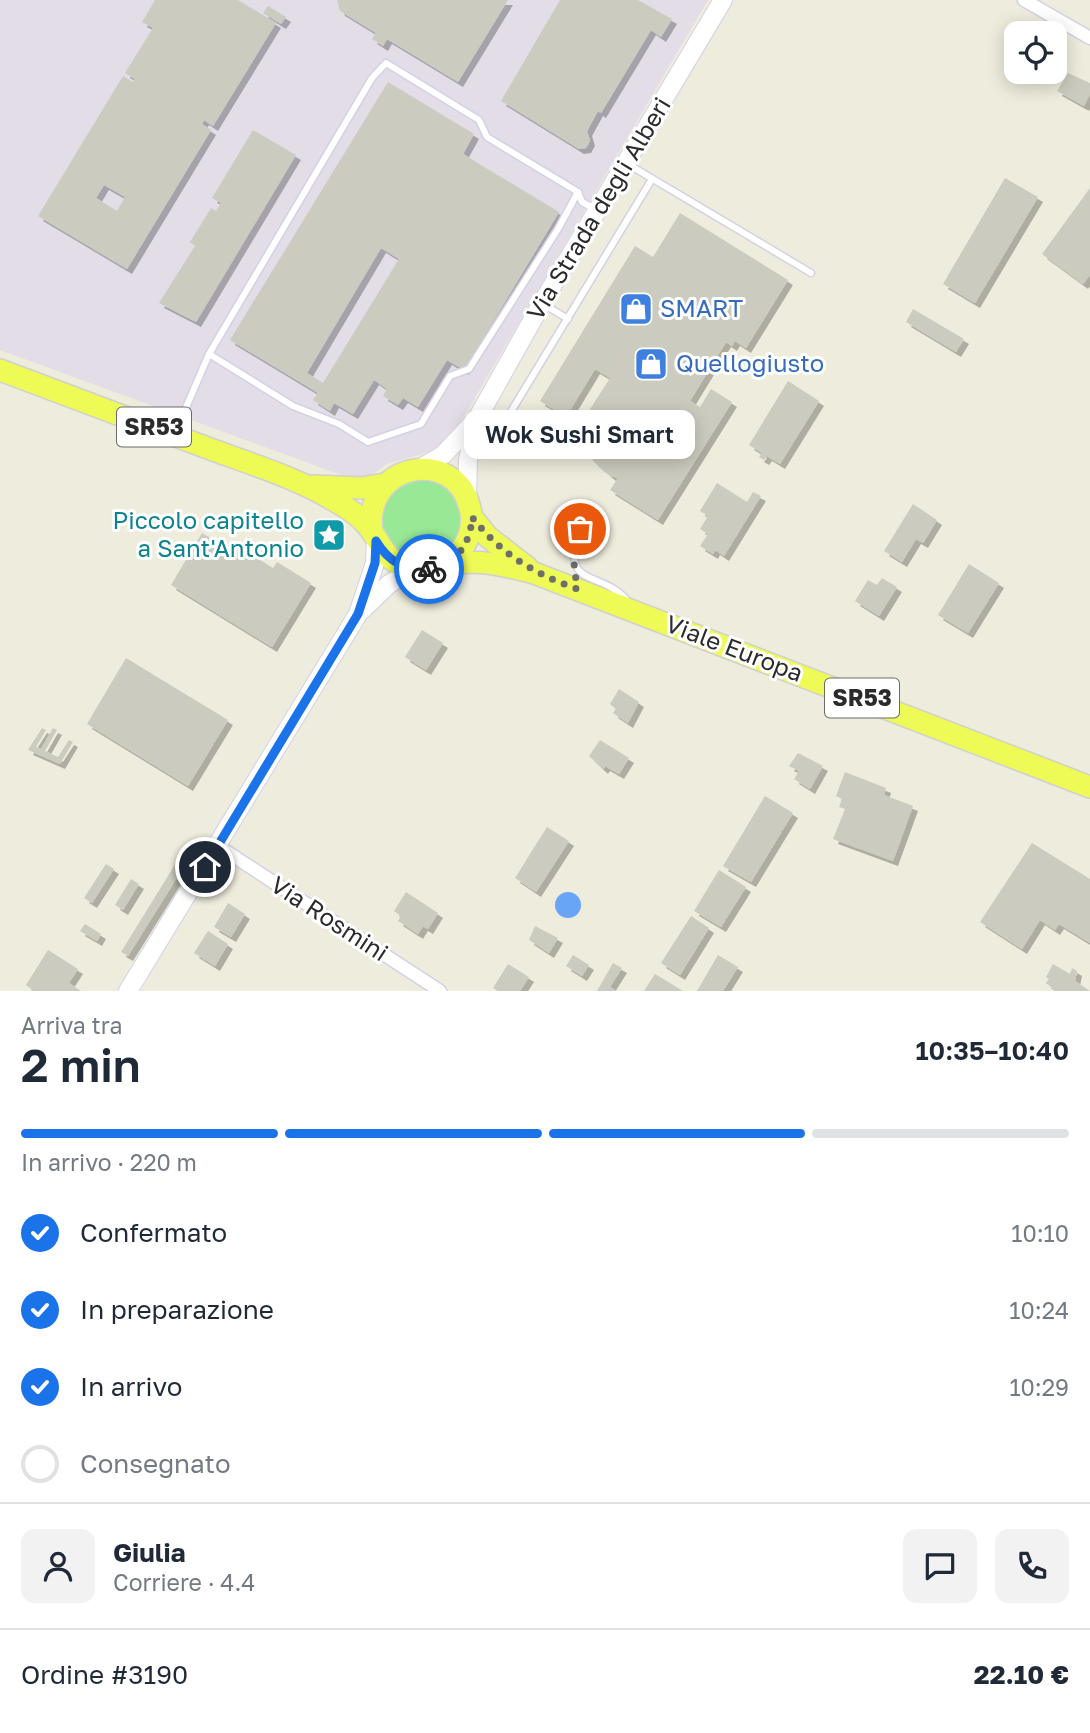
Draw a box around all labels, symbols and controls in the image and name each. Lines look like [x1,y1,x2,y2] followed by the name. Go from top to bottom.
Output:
[1004,21,1067,84] map controls
[1004,21,1067,84] button: locate
[520,92,676,325] street label: Via Strada degli Alberi
[617,290,655,328] shop icon: SMART
[660,293,743,322] place label: SMART
[632,345,670,383] shop icon: Quellogiusto
[676,348,824,377] place label: Quellogiusto
[117,408,191,446] road number: SR53
[464,410,696,459] callout: Wok Sushi Smart
[485,420,674,448] text: Wok Sushi Smart
[550,499,610,559] pin
[113,505,304,562] place label: Piccolo capitello a Sant'Antonio
[561,510,599,548] icon: bag
[310,516,348,554] place icon: Piccolo capitello a Sant'Antonio
[394,534,464,604] courier
[410,550,448,588] icon: bike
[662,608,807,687] street label: Viale Europa
[825,678,899,718] road number: SR53
[175,837,235,897] pin
[186,848,224,886] icon: home
[266,869,394,966] street label: Via Rosmini
[21,1011,122,1039] text: Arriva tra
[915,1035,1069,1066] text: 10:35–10:40
[21,1037,141,1092] text: 2 min
[21,1148,197,1176] text: In arrivo · 220 m
[21,1214,59,1252] icon: check
[80,1217,227,1248] text: Confermato
[1011,1219,1069,1247] text: 10:10
[21,1291,59,1329] icon: check
[80,1294,274,1325] text: In preparazione
[1009,1296,1069,1324] text: 10:24
[21,1368,59,1406] icon: check
[80,1371,182,1402] text: In arrivo
[1009,1373,1069,1401] text: 10:29
[80,1448,231,1479] text: Consegnato
[21,1529,95,1603] button: person
[903,1529,977,1603] button: chat
[995,1529,1069,1603] button: phone
[113,1537,186,1568] text: Giulia
[113,1568,255,1596] text: Corriere · 4.4
[21,1659,188,1690] text: Ordine #3190
[974,1659,1069,1690] text: 22.10 €

